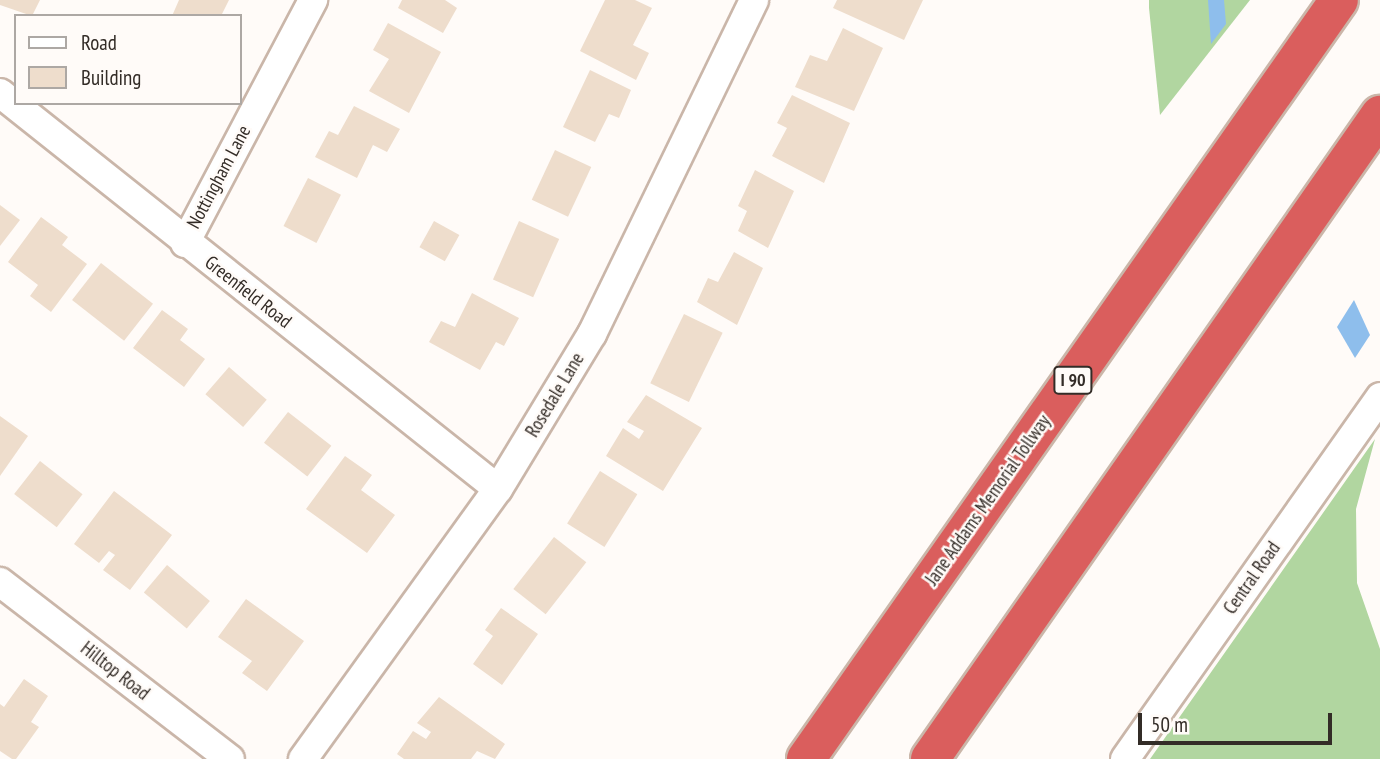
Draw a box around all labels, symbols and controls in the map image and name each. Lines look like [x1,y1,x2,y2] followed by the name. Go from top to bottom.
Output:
[14,14,242,105] legend
[81,29,117,56] text: Road
[81,64,141,91] text: Building
[182,122,256,232] street label: Nottingham Lane
[200,251,296,333] street label: Greenfield Road
[521,349,589,441] street label: Rosedale Lane
[1052,366,1094,394] road number: I 90
[920,410,1056,590] street label: Jane Addams Memorial Tollway
[1219,537,1285,619] street label: Central Road
[76,637,154,705] street label: Hilltop Road
[1142,700,1336,744] scale bar
[1151,711,1188,738] text: 50 m

